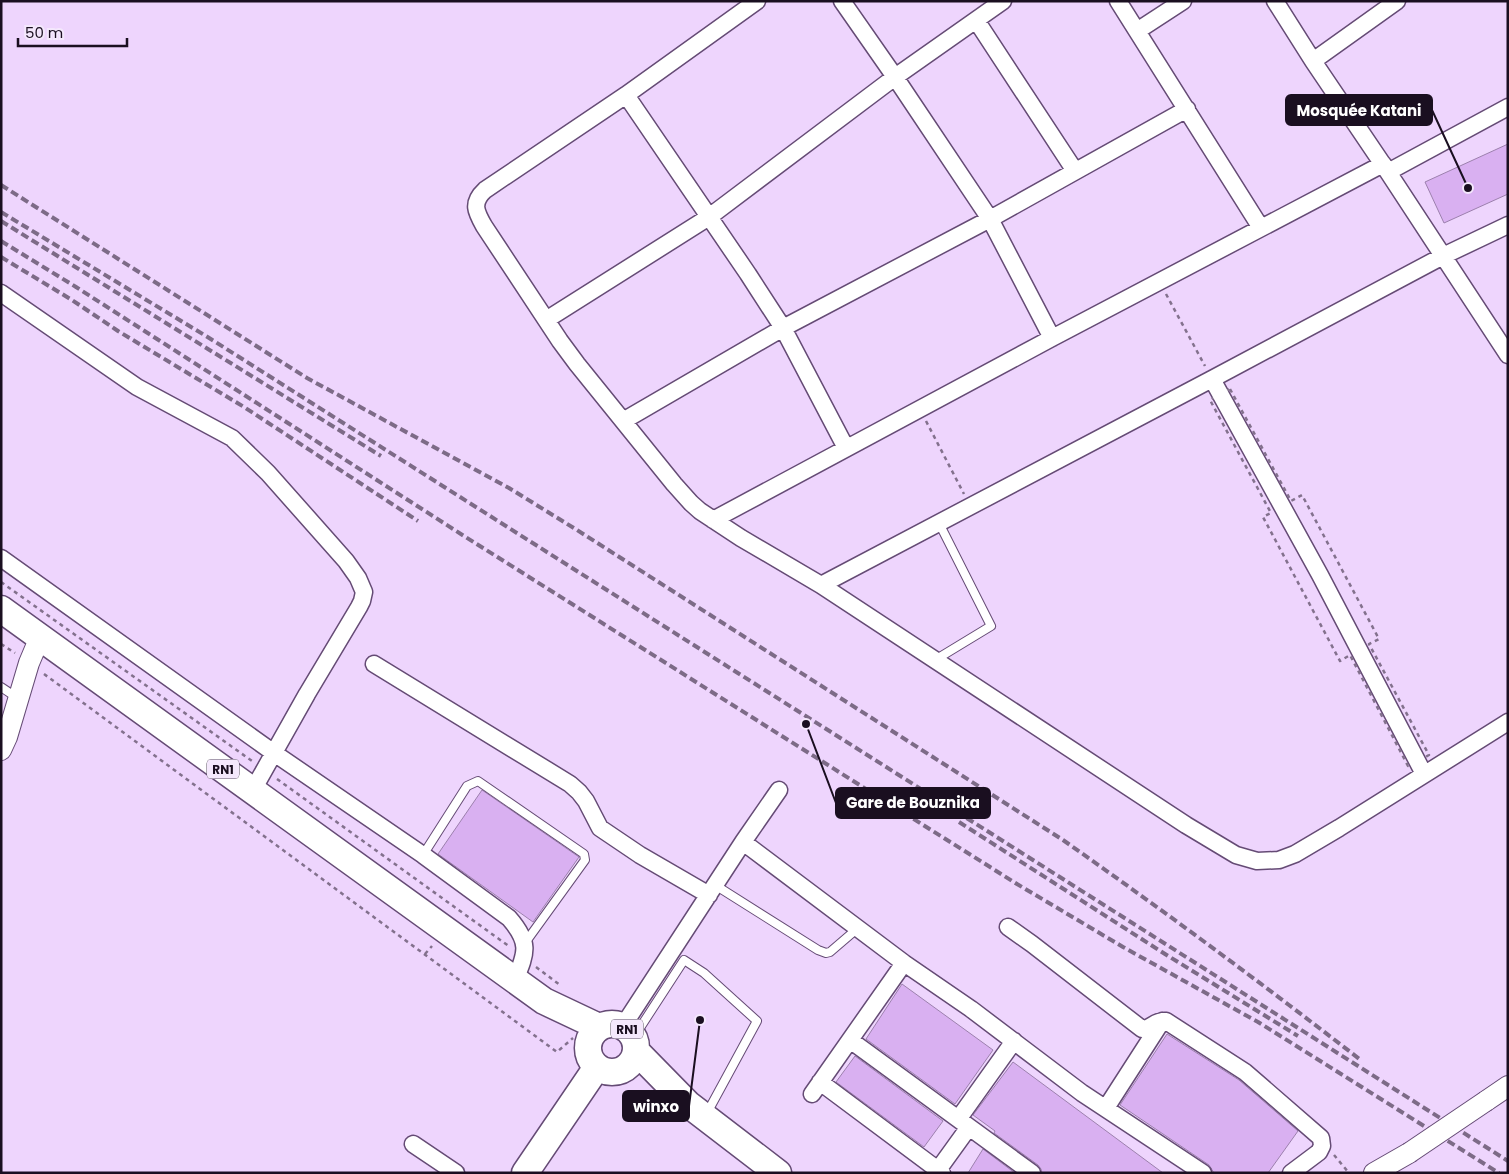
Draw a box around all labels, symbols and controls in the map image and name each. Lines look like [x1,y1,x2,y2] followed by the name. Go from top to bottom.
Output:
[18,15,126,47] scale bar
[25,22,63,43] text: 50 m
[1286,95,1432,125] callout: Mosquée Katani
[1296,100,1422,121] text: Mosquée Katani
[207,760,239,779] road number: RN1
[836,788,990,818] callout: Gare de Bouznika
[846,792,980,813] text: Gare de Bouznika
[611,1020,643,1038] road number: RN1
[623,1091,689,1121] callout: winxo
[633,1096,679,1117] text: winxo

